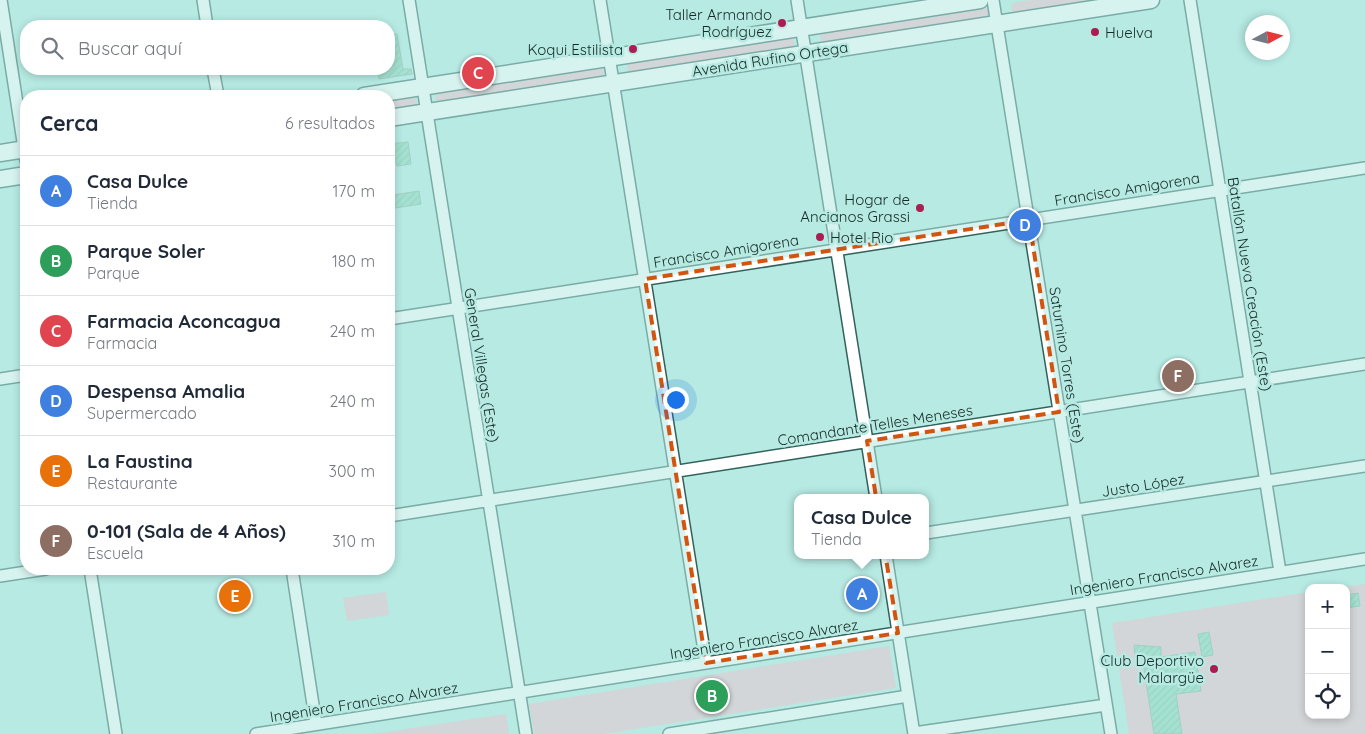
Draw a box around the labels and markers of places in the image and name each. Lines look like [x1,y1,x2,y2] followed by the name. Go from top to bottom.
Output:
[665,5,772,41] place label: Taller Armando Rodríguez
[776,17,788,29] marker: Taller Armando Rodríguez
[1105,23,1153,42] place label: Huelva
[1089,26,1101,38] marker: Huelva
[527,40,623,59] place label: Koqui Estilista
[627,43,639,55] marker: Koqui Estilista
[462,54,494,92] pin: C
[800,190,910,226] place label: Hogar de Ancianos Grassi
[914,202,926,214] marker: Hogar de Ancianos Grassi
[1009,206,1041,244] pin: D
[830,228,893,247] place label: Hotel Rio
[814,231,826,243] marker: Hotel Rio
[1162,357,1194,395] pin: F
[846,575,878,613] pin: A
[219,577,251,615] pin: E
[1101,651,1204,687] place label: Club Deportivo Malargüe
[1208,663,1220,675] marker: Club Deportivo Malargüe
[696,677,728,715] pin: B

